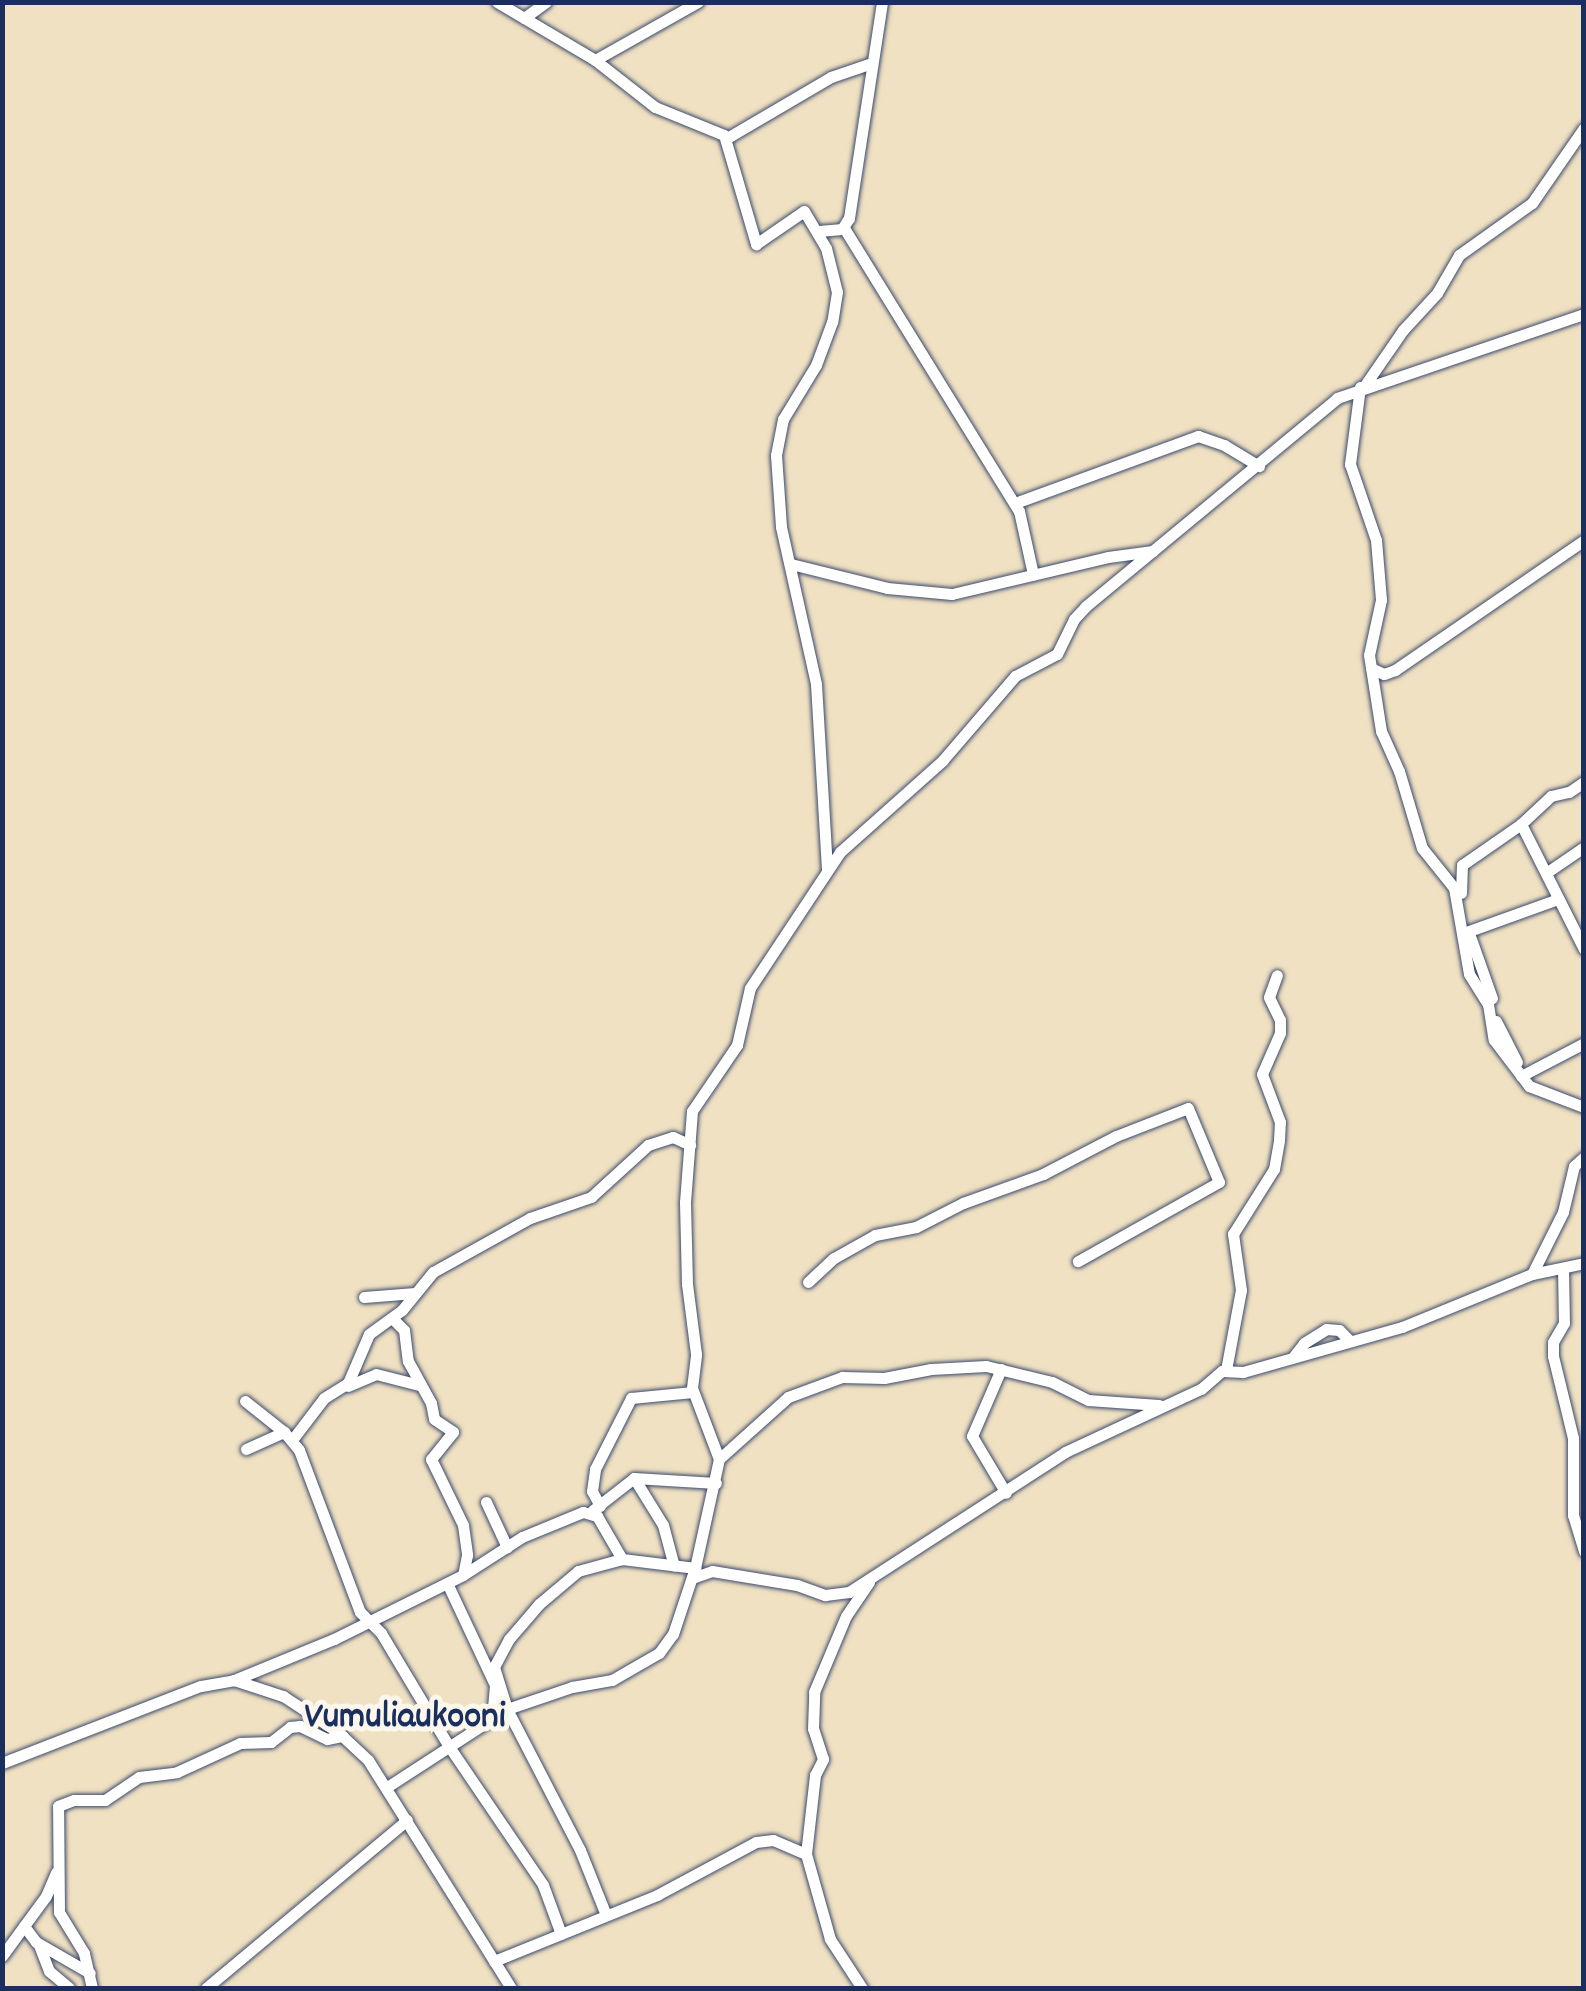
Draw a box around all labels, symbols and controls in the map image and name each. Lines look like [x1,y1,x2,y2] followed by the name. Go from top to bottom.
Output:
[304,1696,506,1742] district label: Vumuliaukooni

